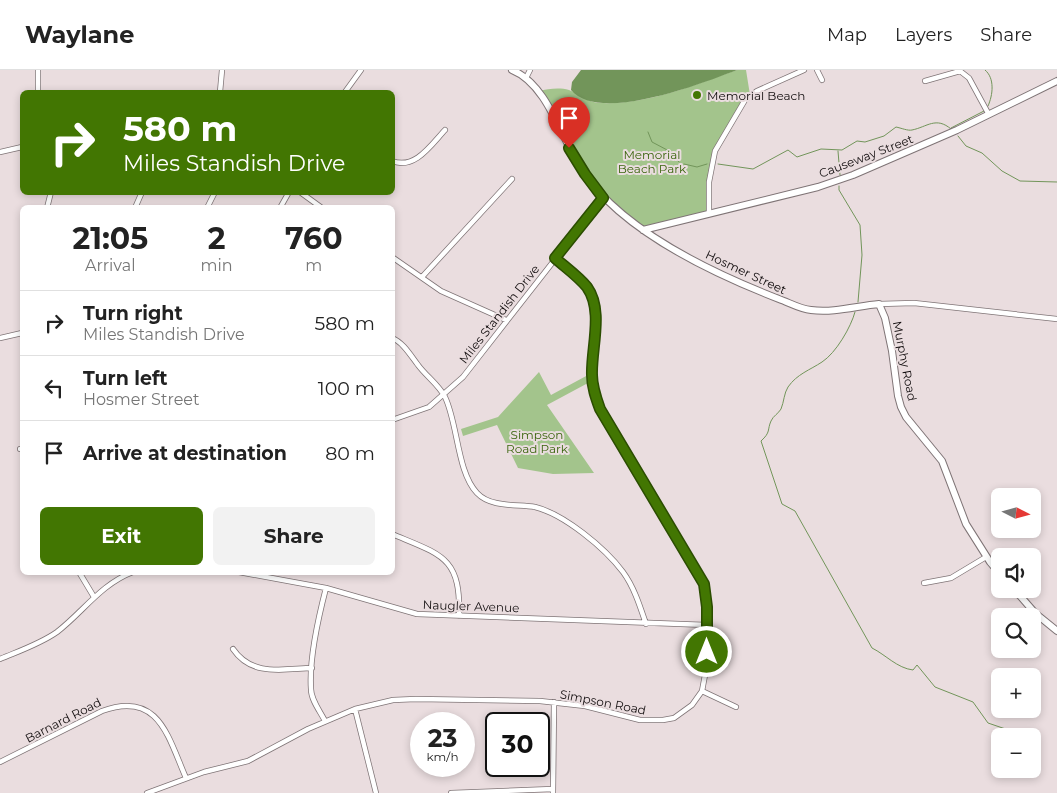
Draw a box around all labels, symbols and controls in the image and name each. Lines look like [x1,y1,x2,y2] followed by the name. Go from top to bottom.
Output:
[25,20,134,49] text: Waylane
[827,24,867,46] text: Map
[895,24,952,46] text: Layers
[980,24,1032,46] text: Share
[707,88,805,103] place label: Memorial Beach
[691,89,703,101] marker: Memorial Beach
[548,97,590,148] pin
[555,104,583,132] icon: arrive
[123,107,237,150] text: 580 m
[40,110,105,175] icon: right
[817,131,915,181] street label: Causeway Street
[618,147,687,176] park label: Memorial Beach Park
[123,150,345,177] text: Miles Standish Drive
[72,220,148,257] text: 21:05
[208,220,225,257] text: 2
[285,220,343,257] text: 760
[703,247,789,297] street label: Hosmer Street
[85,256,135,275] text: Arrival
[200,256,233,275] text: min
[305,256,322,275] text: m
[456,262,542,366] street label: Miles Standish Drive
[83,302,183,325] text: Turn right
[40,309,68,337] icon: right
[314,312,375,335] text: 580 m
[890,320,920,402] street label: Murphy Road
[83,325,245,344] text: Miles Standish Drive
[83,367,168,390] text: Turn left
[40,374,68,402] icon: left
[318,377,375,400] text: 100 m
[83,390,199,409] text: Hosmer Street
[506,427,569,456] park label: Simpson Road Park
[40,439,68,467] icon: arrive
[83,442,287,465] text: Arrive at destination
[325,442,375,465] text: 80 m
[991,488,1041,538] north arrow
[991,488,1041,778] map controls
[40,507,203,565] button: Exit
[213,507,375,565] button: Share
[991,548,1041,598] button: sound
[422,597,520,615] street label: Naugler Avenue
[991,608,1041,658] button: search
[680,625,732,677] position arrow
[991,668,1041,718] button: +
[559,686,647,718] street label: Simpson Road
[22,694,104,746] street label: Barnard Road
[485,712,550,777] speed limit sign: 30
[428,723,457,753] text: 23
[991,728,1041,778] button: −
[426,749,459,764] text: km/h

